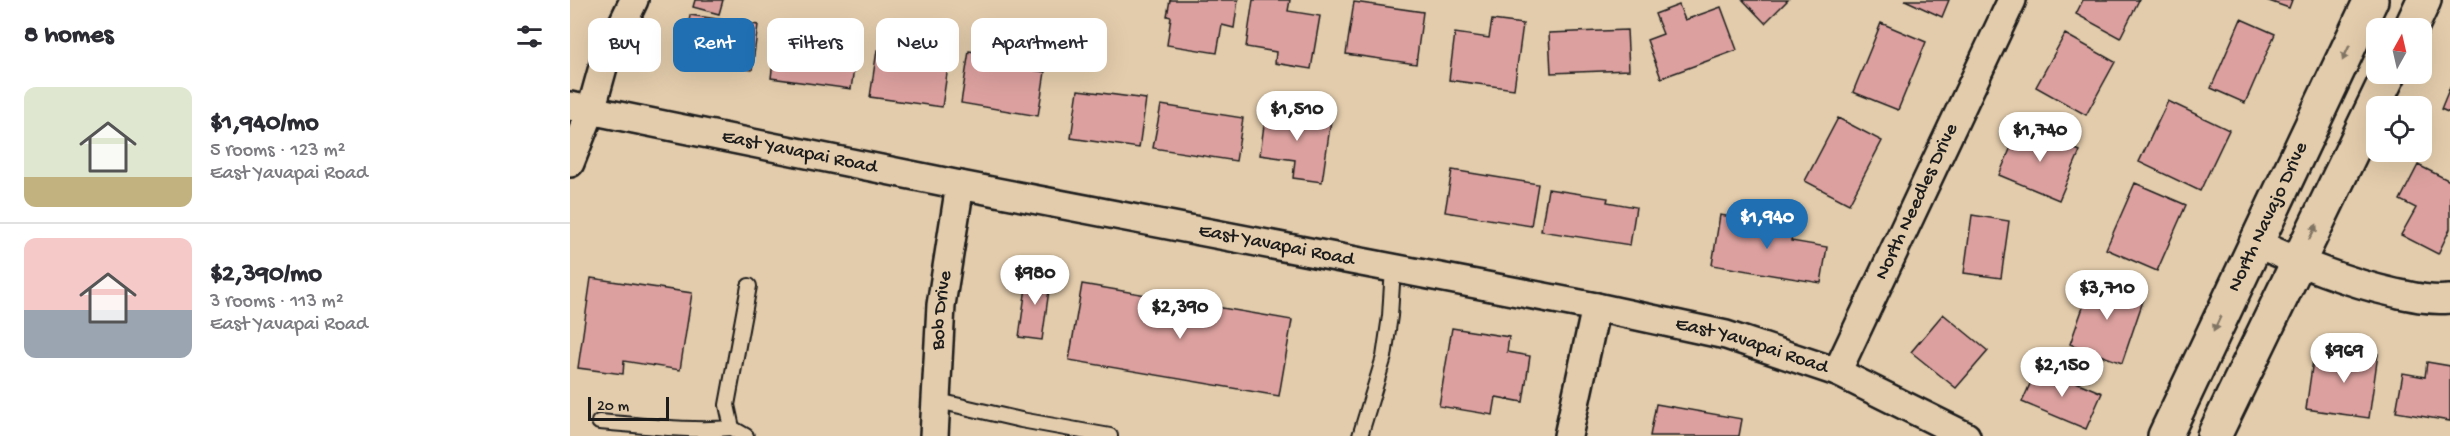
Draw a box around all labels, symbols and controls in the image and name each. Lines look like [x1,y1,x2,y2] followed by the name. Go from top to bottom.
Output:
[588,18,661,72] chip: Buy
[673,18,755,72] chip: Rent
[767,18,864,72] chip: Filters
[876,18,959,72] chip: New
[971,18,1107,72] chip: Apartment
[2366,18,2432,84] north arrow
[2366,18,2432,162] map controls
[513,20,546,53] icon: filters
[24,21,113,52] text: 8 homes
[2342,44,2351,61] one-way arrow
[1248,91,1346,142] pin: $1,510
[2366,96,2432,162] button: locate
[1270,99,1324,122] text: $1,510
[210,109,319,140] text: $1,940/mo
[72,111,144,183] icon: home
[1991,112,2089,163] pin: $1,740
[1870,119,1964,284] street label: North Needles Drive
[2013,120,2067,143] text: $1,740
[720,126,881,180] street label: East Yavapai Road
[2223,138,2314,296] street label: North Navajo Drive
[210,140,346,163] text: 5 rooms · 123 m²
[210,163,368,186] text: East Yavapai Road
[1718,199,1816,250] pin: $1,940
[1740,207,1794,230] text: $1,940
[1197,220,1358,272] street label: East Yavapai Road
[2309,224,2318,241] one-way arrow
[999,255,1071,306] pin: $980
[210,260,322,291] text: $2,390/mo
[72,262,144,334] icon: home
[1014,263,1056,286] text: $980
[927,268,958,352] street label: Bob Drive
[2058,270,2156,321] pin: $3,710
[2079,278,2135,301] text: $3,710
[1131,289,1229,340] pin: $2,390
[210,291,344,314] text: 3 rooms · 113 m²
[1152,297,1208,320] text: $2,390
[1673,313,1833,380] street label: East Yavapai Road
[210,314,368,337] text: East Yavapai Road
[2213,315,2222,332] one-way arrow
[2308,333,2380,384] pin: $969
[2324,341,2364,364] text: $969
[2013,347,2111,398] pin: $2,150
[2034,355,2090,378] text: $2,150
[588,394,669,422] scale bar
[597,398,629,417] text: 20 m

